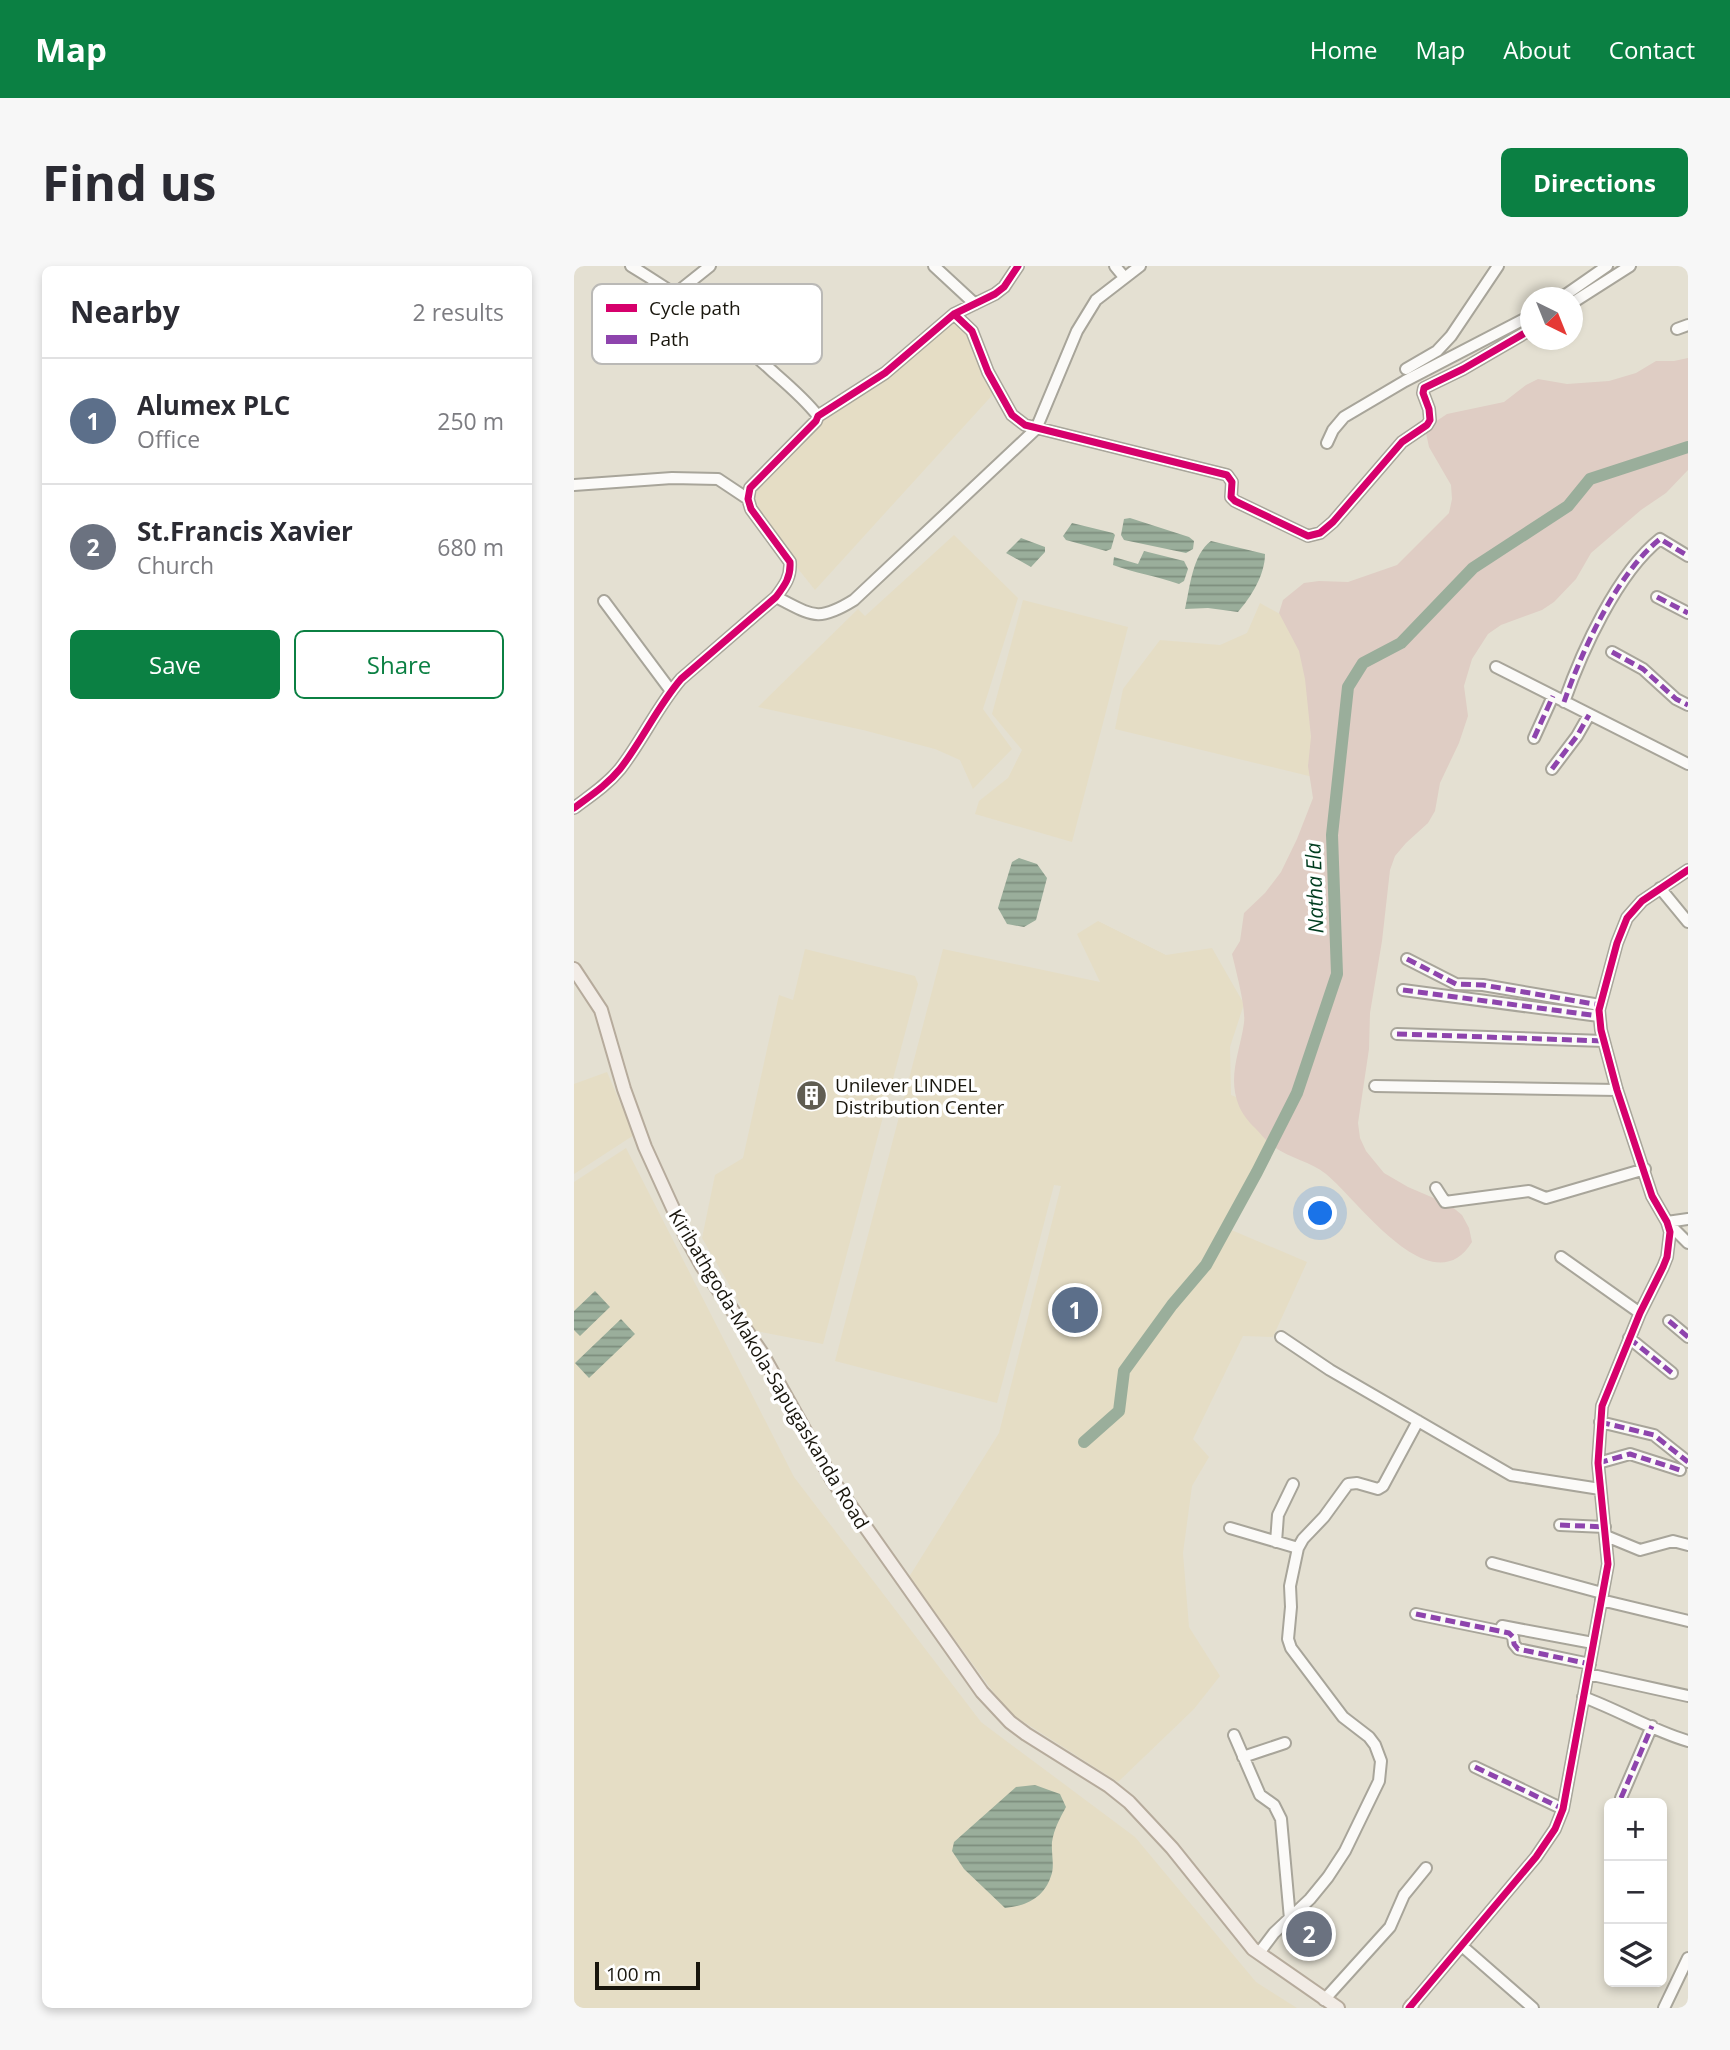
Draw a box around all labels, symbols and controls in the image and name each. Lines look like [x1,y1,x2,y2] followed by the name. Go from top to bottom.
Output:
[35,27,107,72] text: Map
[1310,33,1378,66] text: Home
[1416,33,1465,66] text: Map
[1503,33,1571,66] text: About
[1609,33,1695,66] text: Contact
[1501,148,1688,217] button: Directions
[42,149,216,215] text: Find us
[592,284,822,364] legend
[1520,287,1583,350] north arrow
[70,291,180,332] text: Nearby
[649,295,741,321] text: Cycle path
[413,296,504,328] text: 2 results
[649,326,689,352] text: Path
[137,387,290,423] text: Alumex PLC
[86,405,100,437] text: 1
[437,405,504,437] text: 250 m
[137,423,200,455] text: Office
[137,513,353,549] text: St.Francis Xavier
[86,531,100,563] text: 2
[437,531,504,563] text: 680 m
[137,549,214,581] text: Church
[70,630,280,699] button: Save
[294,630,504,699] button: Share
[1298,842,1330,934] water label: Natha Ela
[835,1072,1005,1120] place label: Unilever LINDEL Distribution Center
[795,1079,829,1113] building icon: Unilever LINDEL Distribution Center
[1303,1196,1337,1230] your location
[663,1204,875,1534] street label: Kiribathgoda-Makola-Sapugaskanda Road
[1052,1284,1098,1336] pin: 1
[1604,1798,1667,1987] map controls
[1604,1798,1667,1861] button: +
[1604,1861,1667,1924] button: −
[1286,1908,1332,1960] pin: 2
[1604,1924,1667,1987] button: layers
[595,1959,700,1991] scale bar
[606,1961,661,1987] text: 100 m

